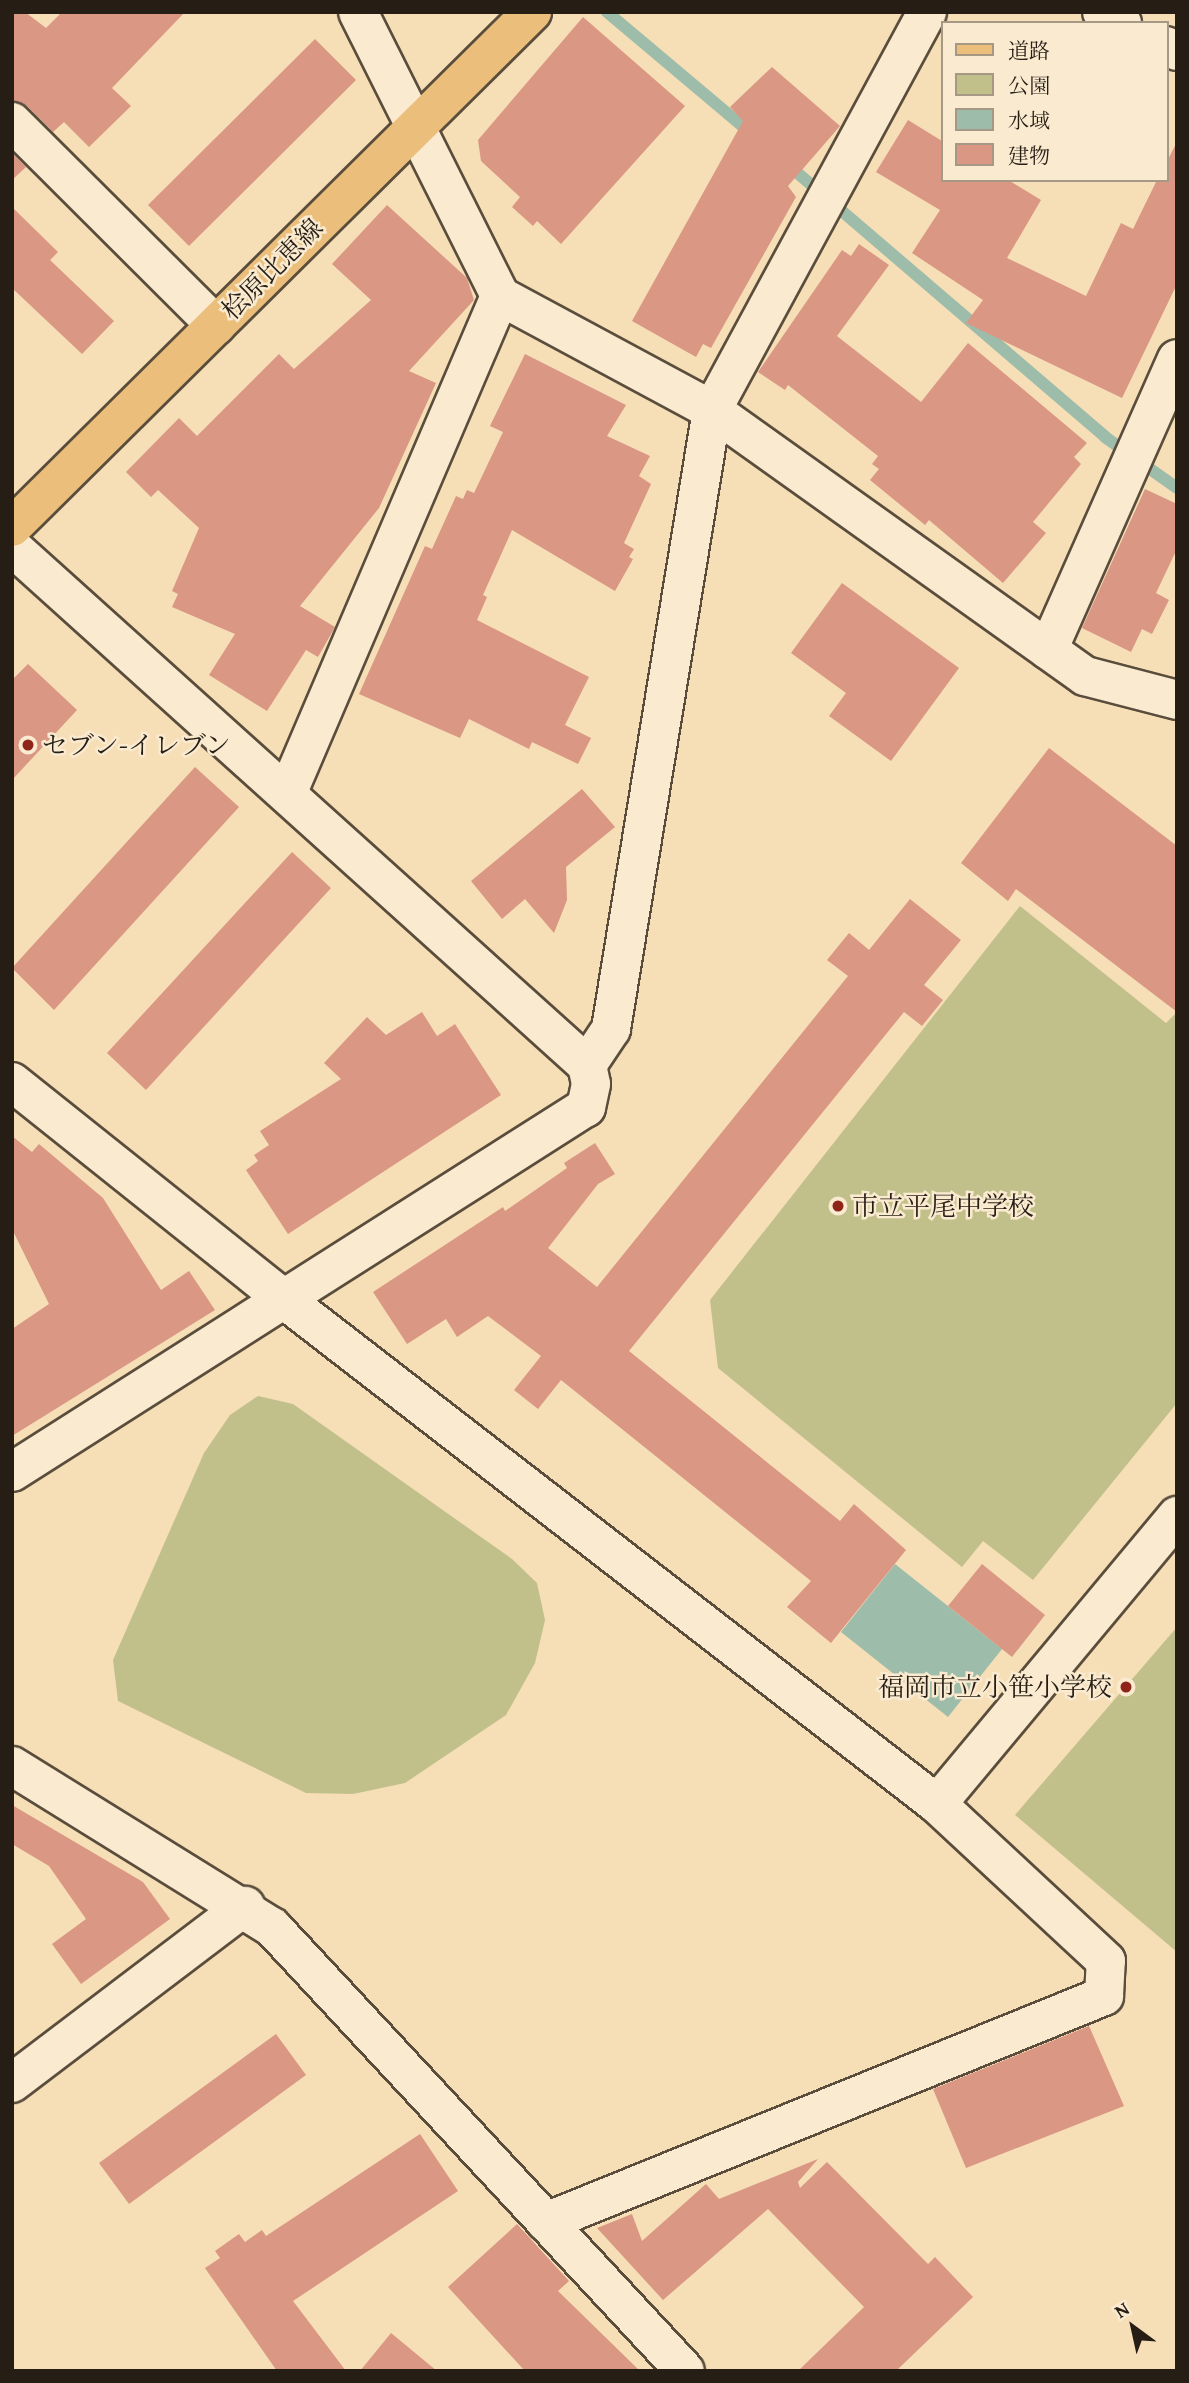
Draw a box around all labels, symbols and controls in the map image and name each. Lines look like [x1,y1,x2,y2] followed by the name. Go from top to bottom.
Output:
[940,21,1168,182] legend
[1008,35,1050,66] text: 道路
[1008,70,1050,101] text: 公園
[1008,105,1050,136] text: 水域
[1008,140,1050,171] text: 建物
[215,212,329,326] street label: 桧原比恵線
[42,729,233,761] place label: セブン-イレブン
[20,737,36,753] marker: セブン-イレブン
[852,1190,1034,1222] place label: 市立平尾中学校
[830,1198,846,1214] marker: 市立平尾中学校
[878,1671,1112,1703] place label: 福岡市立小笹小学校
[1118,1679,1134,1695] marker: 福岡市立小笹小学校
[1098,2292,1168,2362] north arrow
[1109,2294,1135,2325] text: N

